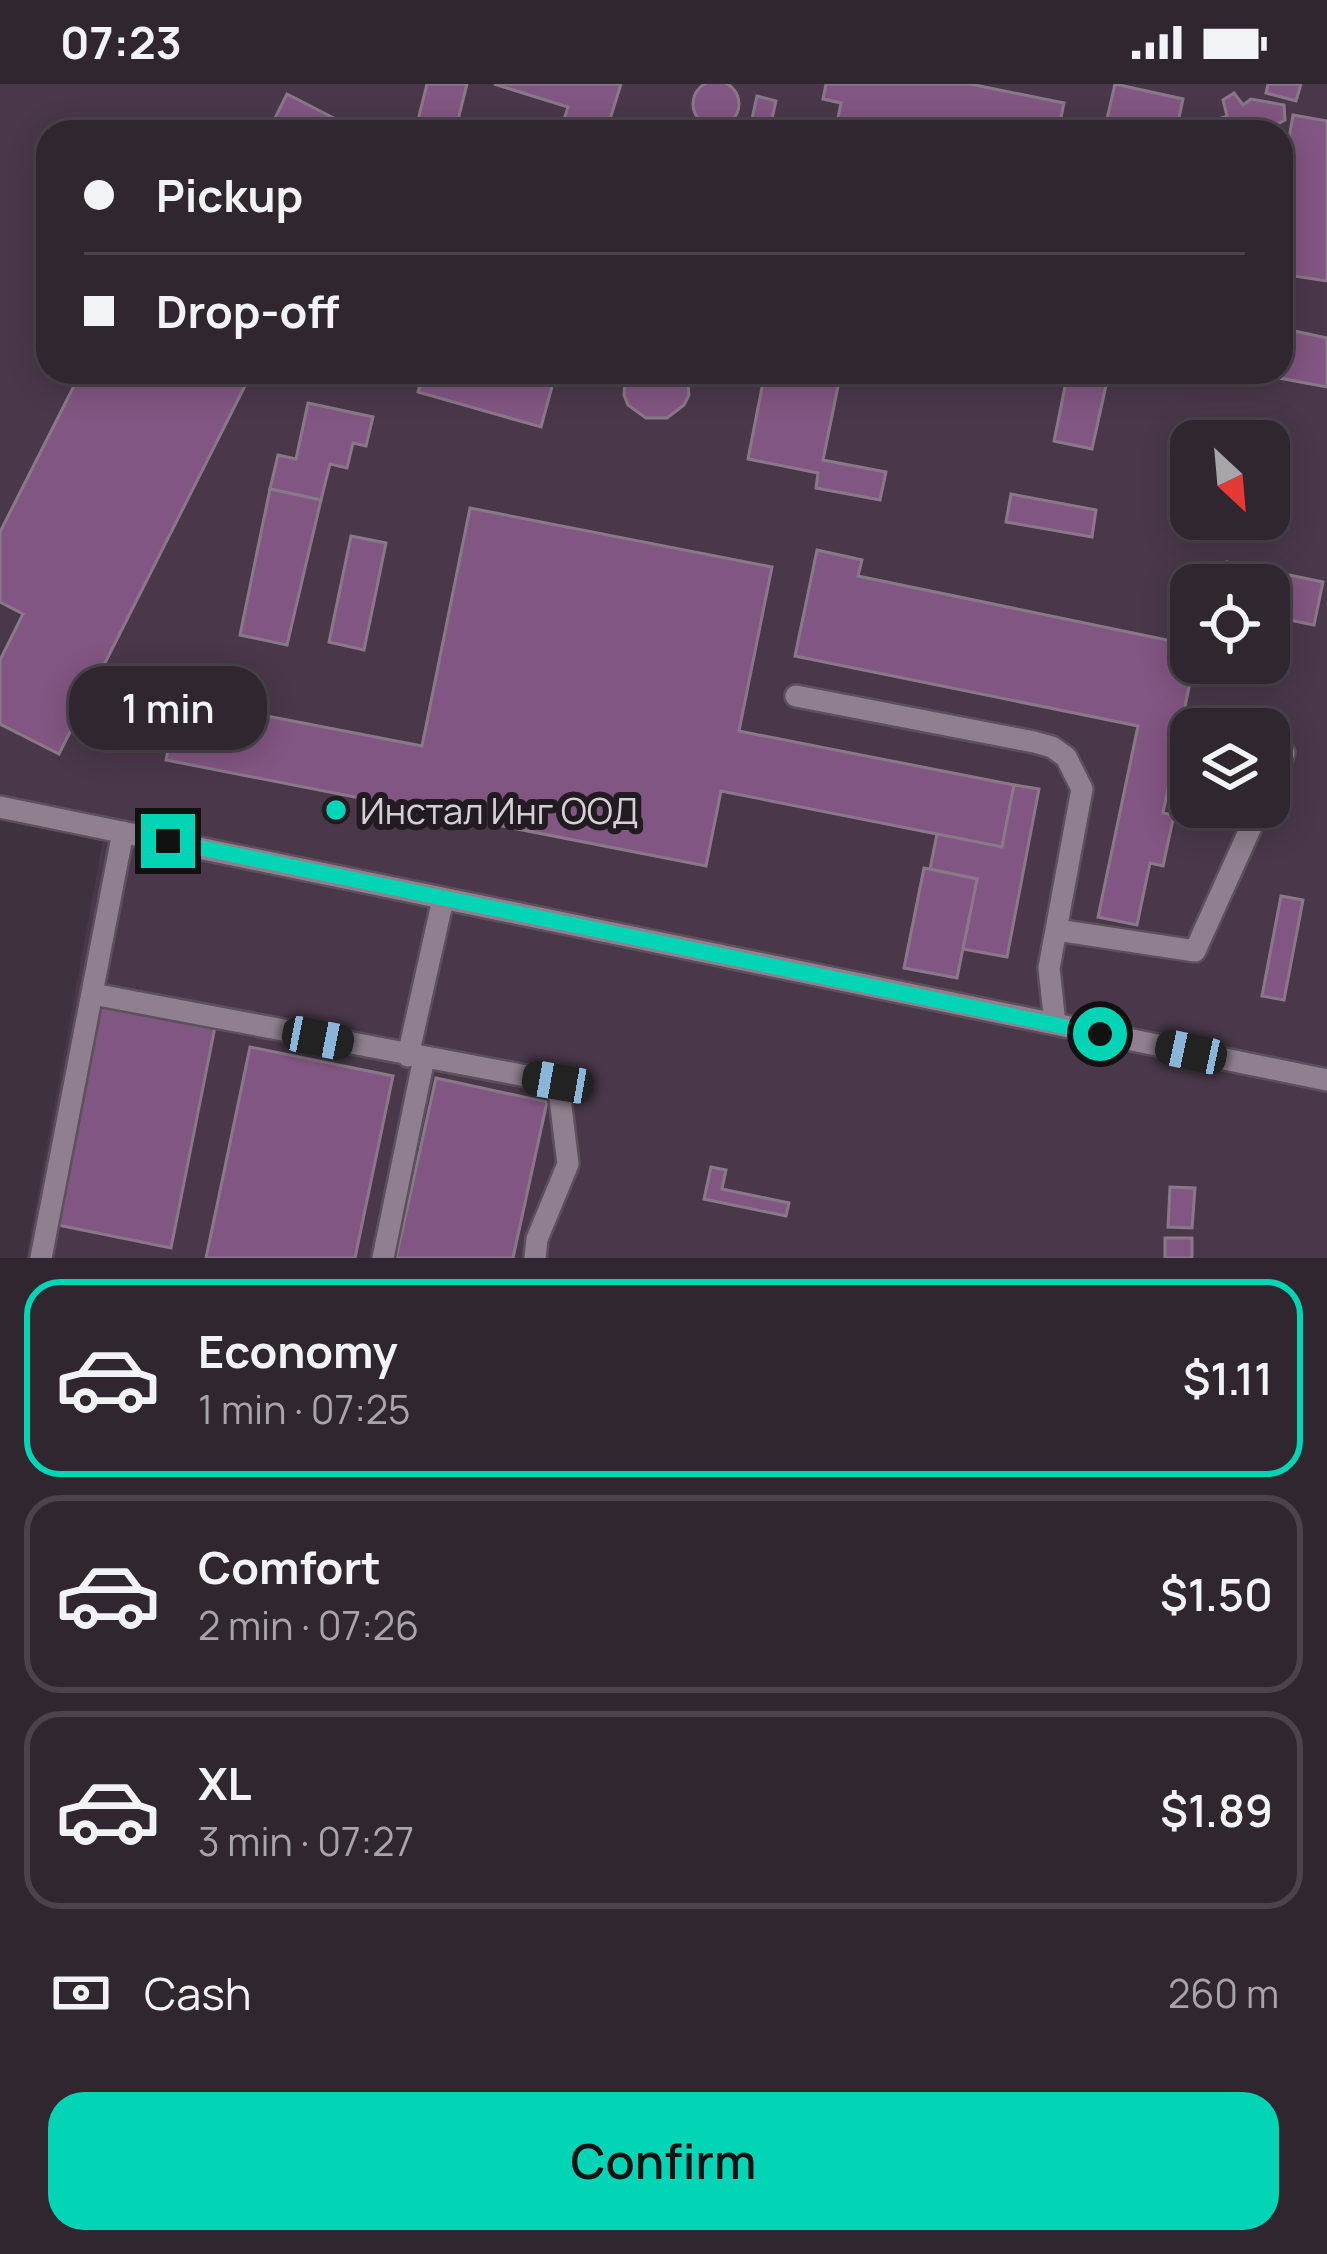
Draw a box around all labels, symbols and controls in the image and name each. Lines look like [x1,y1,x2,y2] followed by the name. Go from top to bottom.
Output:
[60,11,182,73] text: 07:23
[156,164,303,226] text: Pickup
[156,280,339,342] text: Drop-off
[1170,420,1290,540] north arrow
[1170,420,1290,828] map controls
[1170,564,1290,684] button: locate
[69,667,267,751] callout: 1 min
[122,681,214,735] text: 1 min
[1170,708,1290,828] button: layers
[360,786,639,835] place label: Инстал Инг ООД
[323,797,349,823] marker: Инстал Инг ООД
[141,814,195,868] route end
[1073,1007,1127,1061] route start
[279,1013,357,1063] car
[1152,1027,1230,1077] car
[519,1058,597,1106] car
[198,1320,398,1382] text: Economy
[54,1324,162,1432] icon: car
[1183,1347,1273,1409] text: $1.11
[198,1382,411,1436] text: 1 min · 07:25
[198,1536,381,1598] text: Comfort
[54,1540,162,1648] icon: car
[1160,1563,1273,1625] text: $1.50
[198,1598,419,1652] text: 2 min · 07:26
[198,1752,252,1814] text: XL
[54,1756,162,1864] icon: car
[1160,1779,1273,1841] text: $1.89
[198,1814,414,1868] text: 3 min · 07:27
[48,1960,114,2026] icon: cash
[144,1962,252,2024] text: Cash
[1168,1966,1279,2020] text: 260 m
[48,2092,1279,2230] button: Confirm

